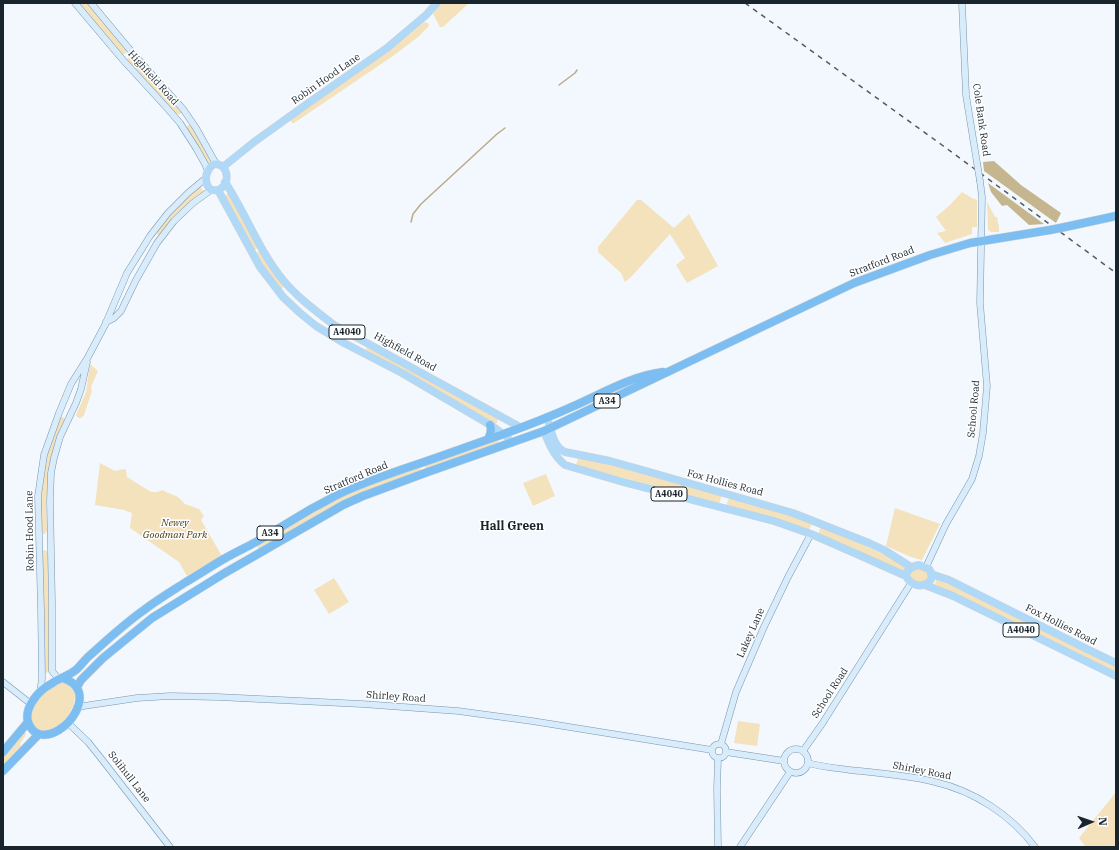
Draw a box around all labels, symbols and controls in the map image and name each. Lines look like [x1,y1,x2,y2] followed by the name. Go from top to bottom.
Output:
[125,48,181,108] street label: Highfield Road
[289,51,363,107] street label: Robin Hood Lane
[970,83,992,157] street label: Cole Bank Road
[848,244,916,280] street label: Stratford Road
[329,325,365,339] road number: A4040
[372,330,438,374] street label: Highfield Road
[966,380,982,438] street label: School Road
[594,394,620,408] road number: A34
[322,459,390,497] street label: Stratford Road
[686,467,764,499] street label: Fox Hollies Road
[651,487,687,501] road number: A4040
[23,490,37,572] street label: Robin Hood Lane
[143,517,207,540] park label: Newey Goodman Park
[480,520,544,534] district label: Hall Green
[257,526,283,540] road number: A34
[1023,602,1099,648] street label: Fox Hollies Road
[735,606,767,660] street label: Lakey Lane
[1003,623,1039,637] road number: A4040
[809,665,851,721] street label: School Road
[366,689,426,705] street label: Shirley Road
[105,749,153,805] street label: Solihull Lane
[892,759,952,783] street label: Shirley Road
[1071,802,1111,842] north arrow
[1096,817,1110,826] text: N

